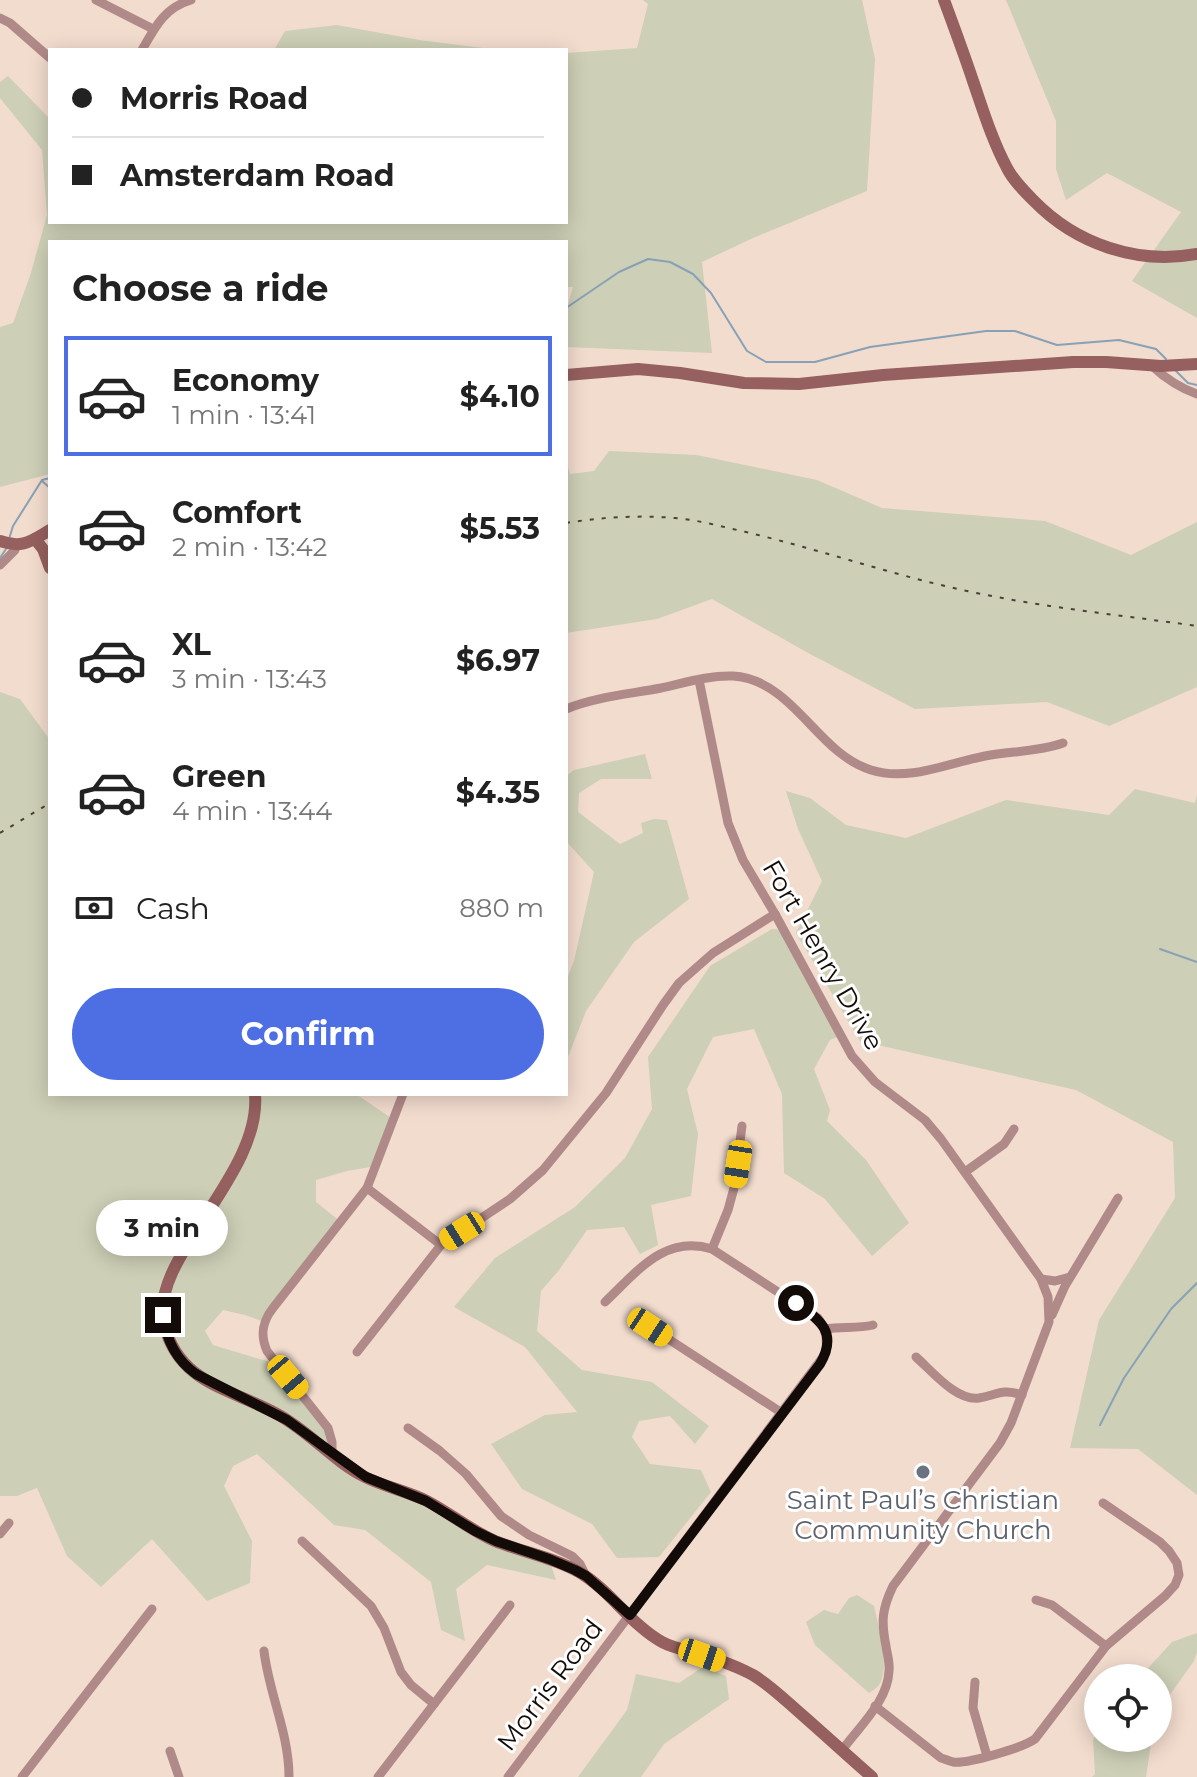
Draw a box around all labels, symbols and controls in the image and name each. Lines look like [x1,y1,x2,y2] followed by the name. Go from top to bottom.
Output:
[120,80,308,117] text: Morris Road
[120,157,395,194] text: Amsterdam Road
[72,266,329,310] text: Choose a ride
[76,360,148,432] icon: car
[172,362,319,399] text: Economy
[460,378,540,415] text: $4.10
[172,399,316,431] text: 1 min · 13:41
[76,492,148,564] icon: car
[172,494,302,531] text: Comfort
[460,510,540,547] text: $5.53
[172,531,327,563] text: 2 min · 13:42
[76,624,148,696] icon: car
[172,626,211,663] text: XL
[456,642,540,679] text: $6.97
[172,663,327,695] text: 3 min · 13:43
[76,756,148,828] icon: car
[172,758,266,795] text: Green
[456,774,540,811] text: $4.35
[172,795,332,827] text: 4 min · 13:44
[756,854,890,1056] street label: Fort Henry Drive
[72,886,116,930] icon: cash
[136,890,210,927] text: Cash
[459,892,544,924] text: 880 m
[72,988,544,1080] button: Confirm
[722,1138,754,1190] car
[97,1199,229,1255] callout: 3 min
[435,1208,489,1254] car
[124,1212,200,1244] text: 3 min
[778,1285,814,1321] route start
[145,1297,181,1333] route end
[623,1304,677,1350] car
[263,1351,313,1403] car
[914,1463,932,1481] marker: Saint Paul’s Christian Community Church
[787,1484,1059,1546] place label: Saint Paul’s Christian Community Church
[490,1613,610,1757] street label: Morris Road
[675,1636,729,1674] car
[1084,1664,1172,1752] map controls
[1084,1664,1172,1752] button: locate

